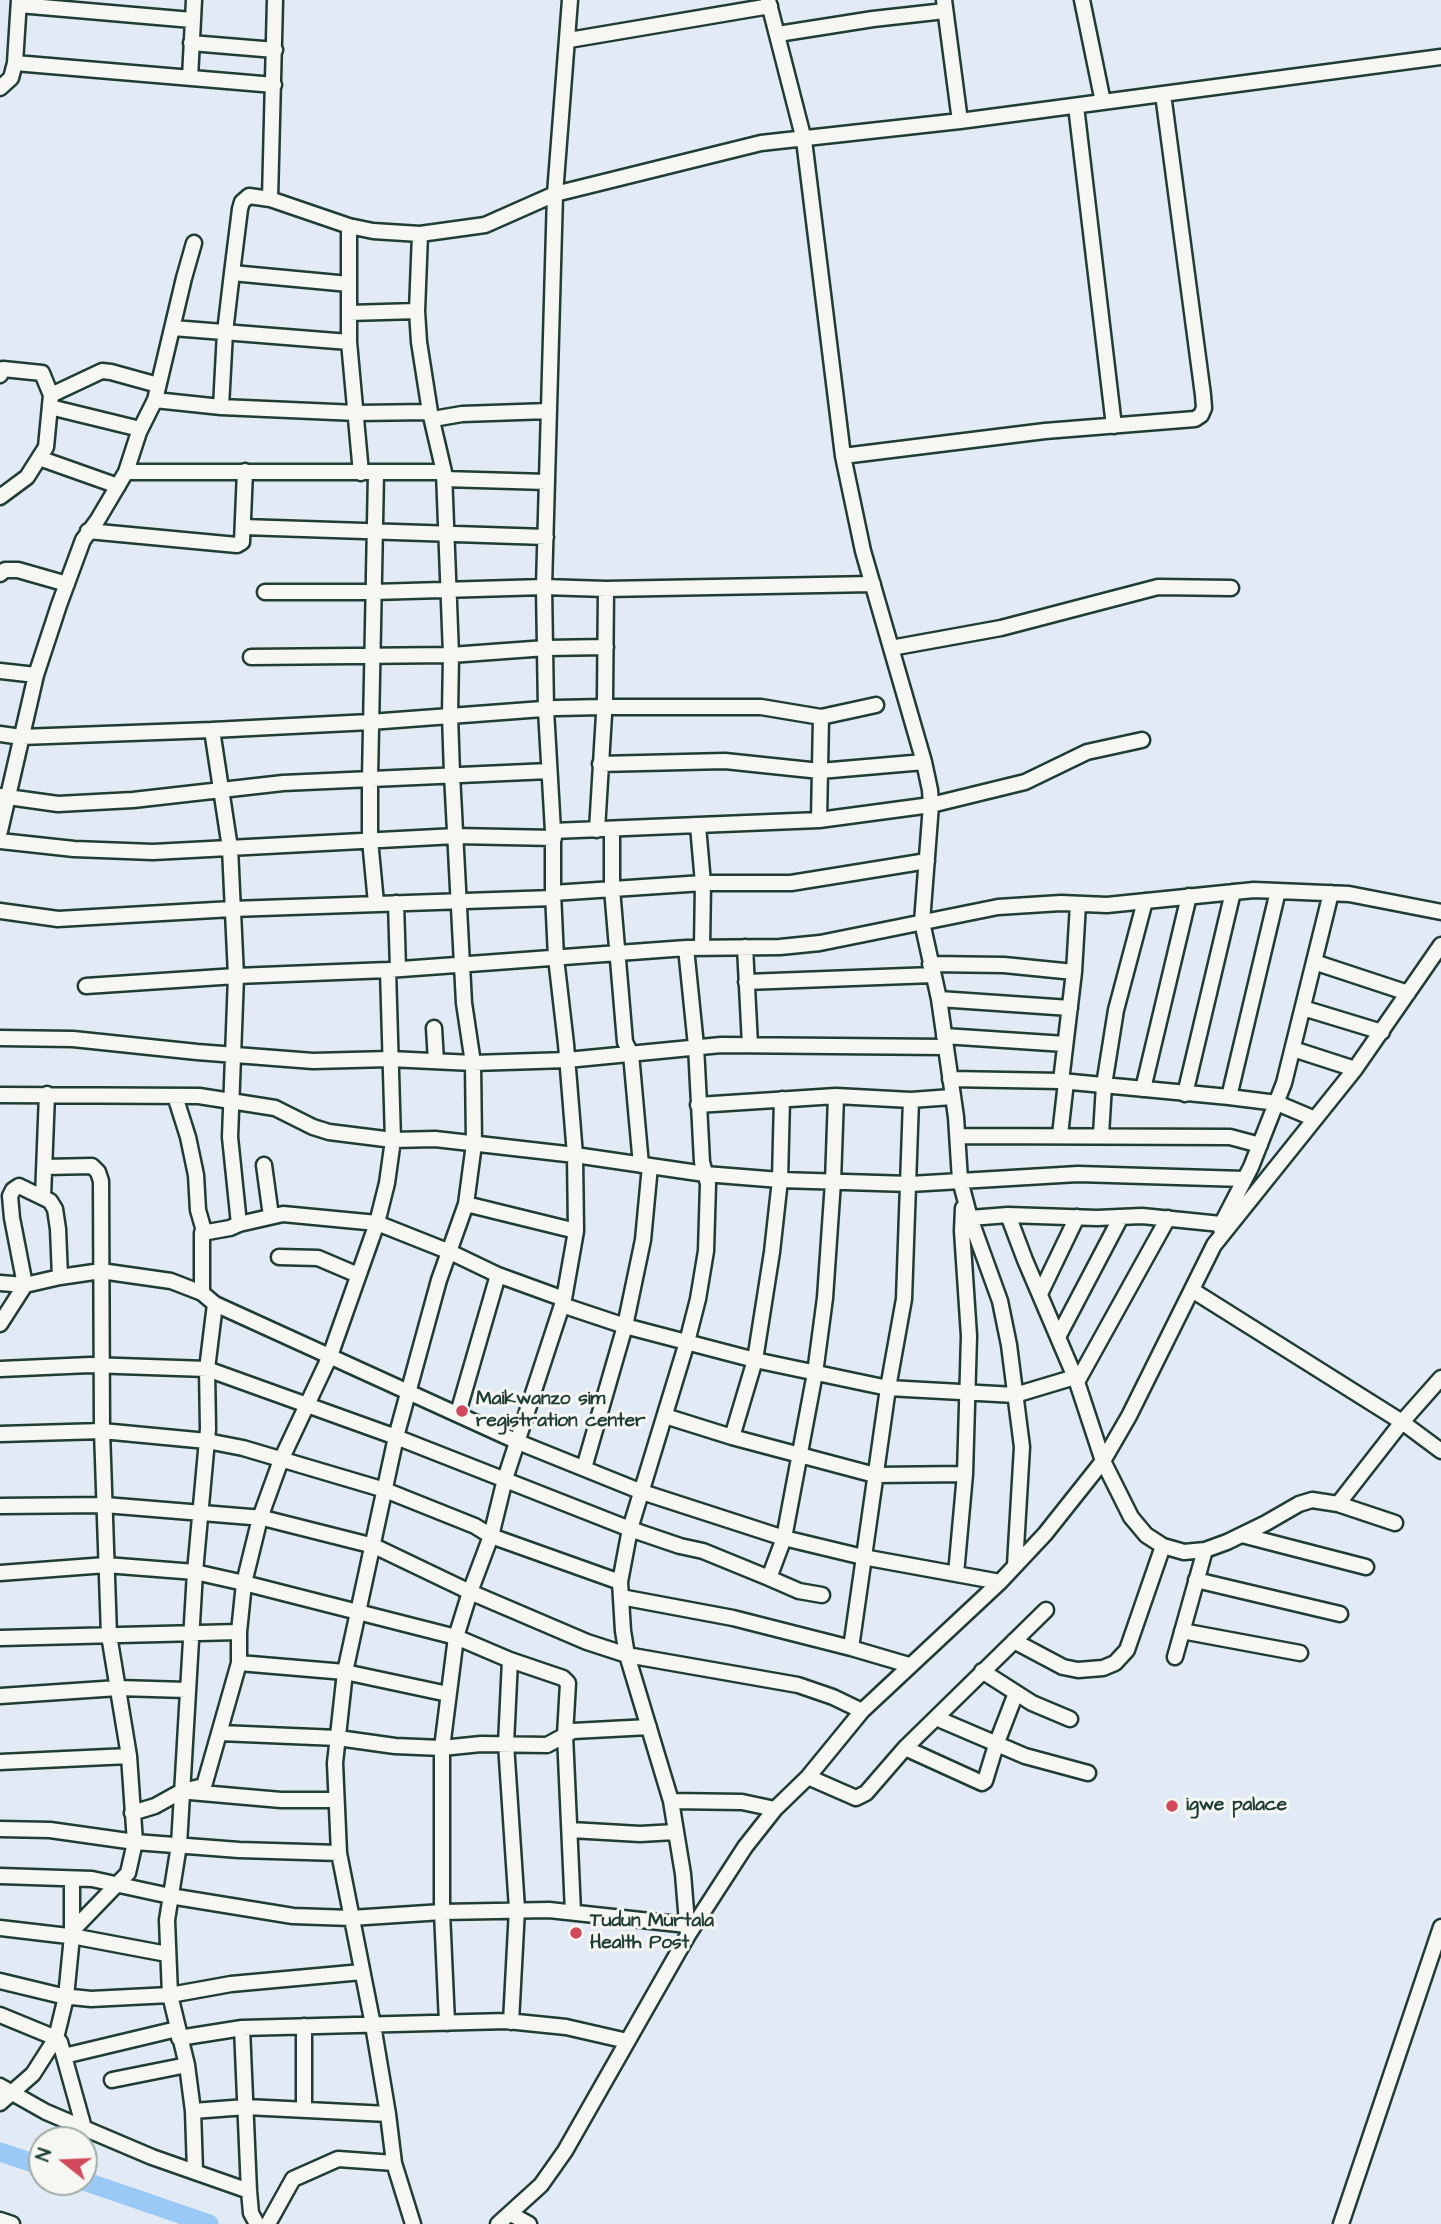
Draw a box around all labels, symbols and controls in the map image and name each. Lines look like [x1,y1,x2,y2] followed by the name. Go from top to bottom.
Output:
[476,1389,645,1433] place label: Maikwanzo sim registration center
[454,1403,470,1419] marker: Maikwanzo sim registration center
[1186,1795,1287,1817] place label: igwe palace
[1164,1798,1180,1814] marker: igwe palace
[590,1911,714,1955] place label: Tudun Murtala Health Post
[568,1925,584,1941] marker: Tudun Murtala Health Post
[28,2126,98,2196] north arrow
[30,2145,59,2165] text: N

